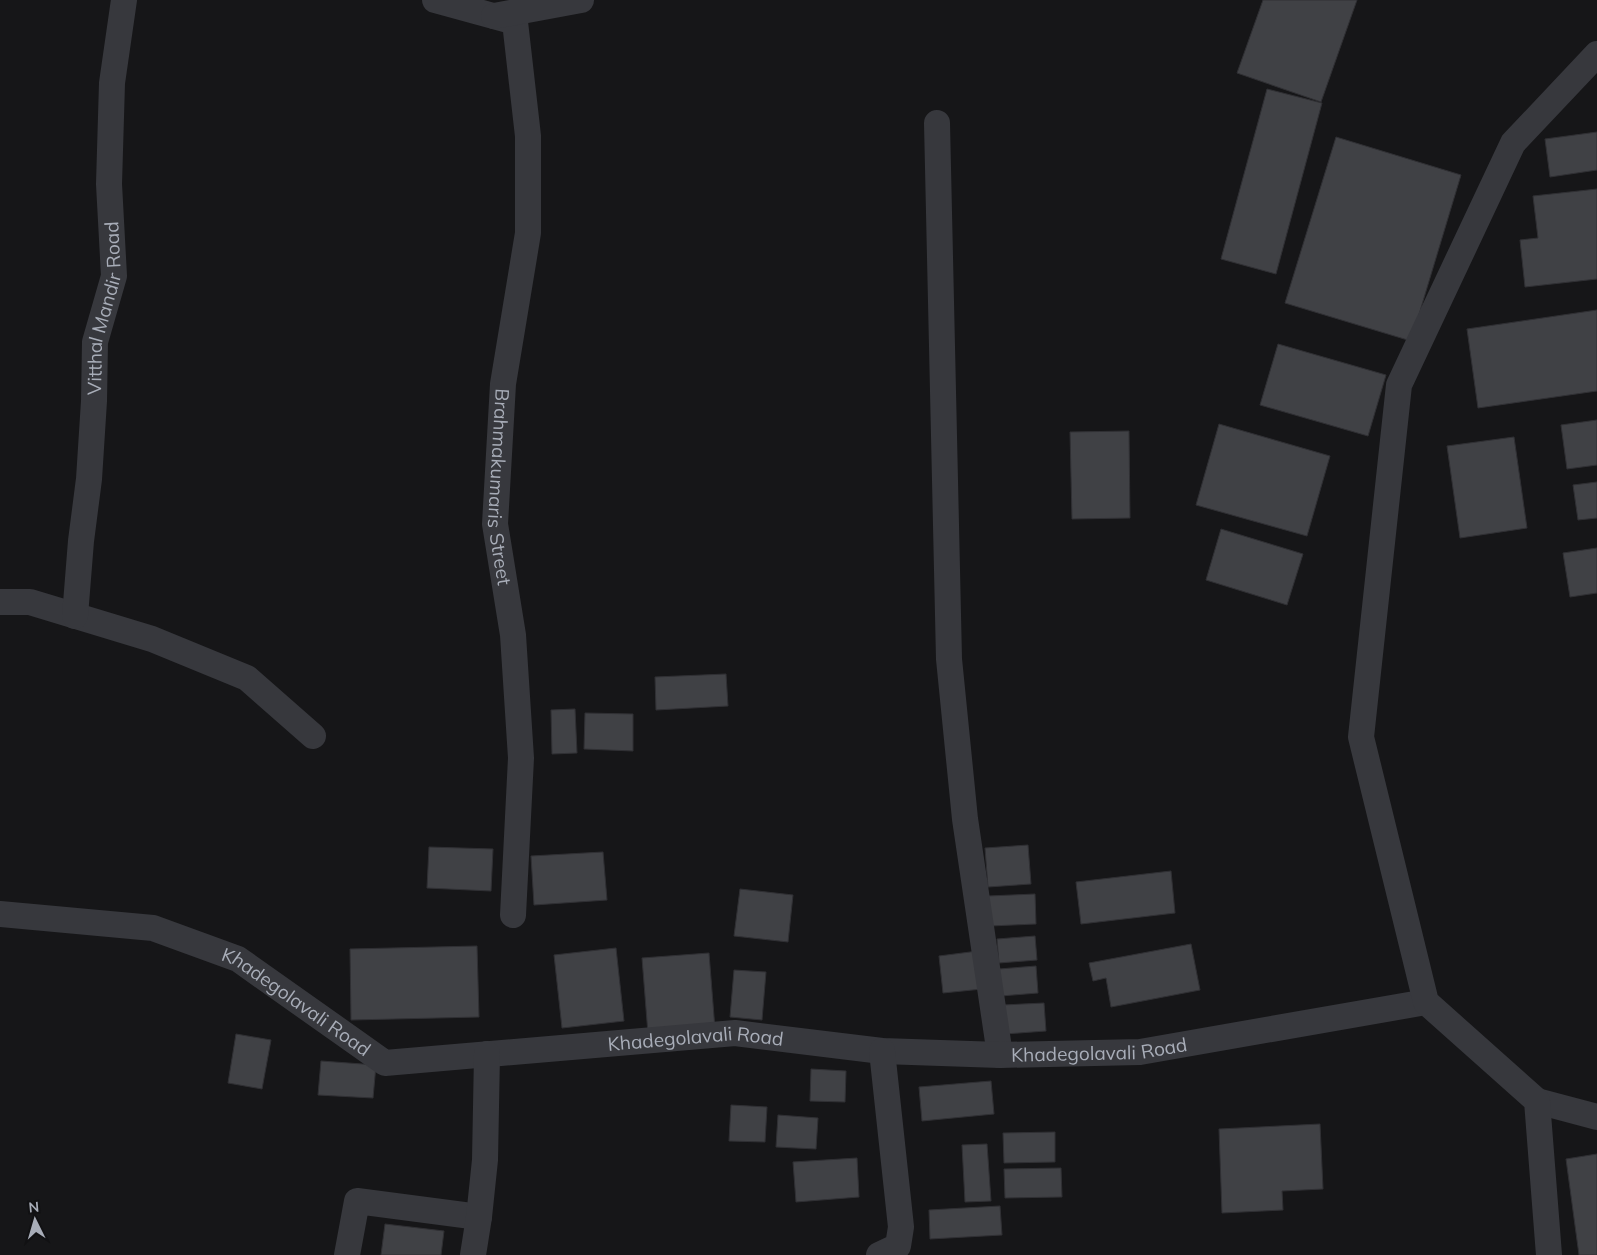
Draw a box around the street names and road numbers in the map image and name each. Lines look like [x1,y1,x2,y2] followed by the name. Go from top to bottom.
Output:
[82,221,126,395] street label: Vitthal Mandir Road
[483,388,517,587] street label: Brahmakumaris Street
[219,942,376,1061] street label: Khadegolavali Road
[607,1021,785,1056] street label: Khadegolavali Road
[1011,1032,1189,1067] street label: Khadegolavali Road

